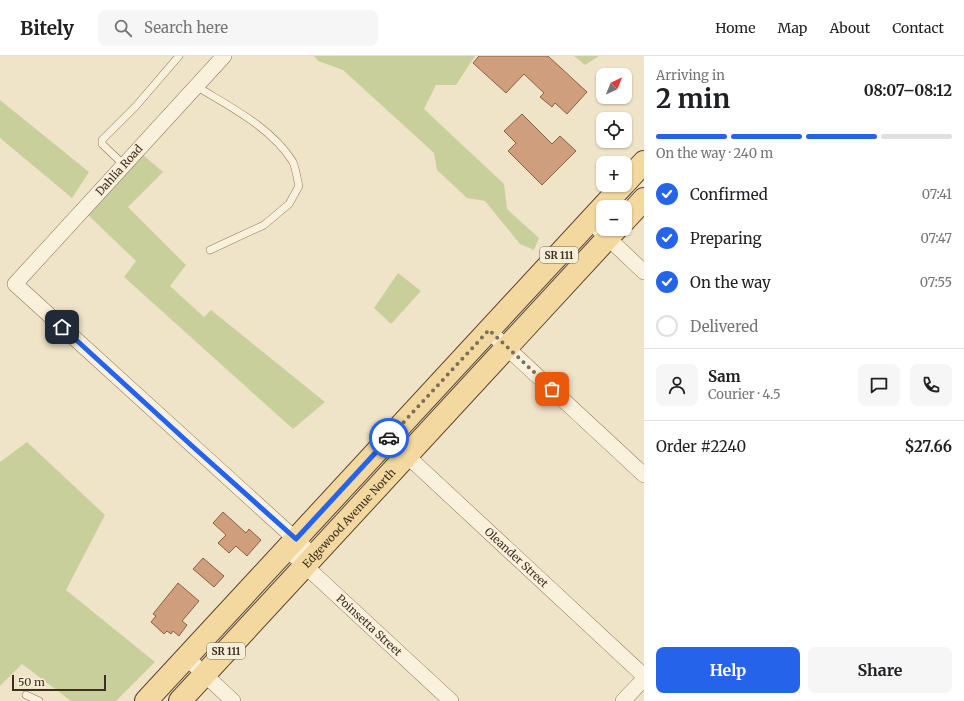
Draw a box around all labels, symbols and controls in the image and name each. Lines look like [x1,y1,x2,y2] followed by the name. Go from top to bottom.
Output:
[98,10,378,46] search box
[20,16,74,40] text: Bitely
[112,17,134,39] icon: search
[144,18,228,37] text: Search here
[715,19,756,37] text: Home
[778,19,807,37] text: Map
[829,19,870,37] text: About
[892,19,944,37] text: Contact
[656,67,725,84] text: Arriving in
[596,68,632,104] north arrow
[596,68,632,236] map controls
[864,81,952,100] text: 08:07–08:12
[656,82,730,115] text: 2 min
[596,112,632,148] button: locate
[93,141,146,198] street label: Dahlia Road
[656,145,773,162] text: On the way · 240 m
[596,156,632,192] button: +
[656,183,678,205] icon: check
[690,185,768,204] text: Confirmed
[922,186,952,203] text: 07:41
[596,200,632,236] button: −
[656,227,678,249] icon: check
[690,229,762,248] text: Preparing
[920,230,952,247] text: 07:47
[540,247,578,263] road number: SR 111
[656,271,678,293] icon: check
[690,273,771,292] text: On the way
[920,274,952,291] text: 07:55
[45,310,79,344] pin
[51,316,73,338] icon: home
[690,317,758,336] text: Delivered
[656,364,698,406] button: person
[858,364,900,406] button: chat
[910,364,952,406] button: phone
[708,367,741,386] text: Sam
[535,372,569,406] pin
[541,378,563,400] icon: bag
[708,386,781,403] text: Courier · 4.5
[369,418,409,458] courier
[378,427,400,449] icon: car
[656,437,746,456] text: Order #2240
[904,437,952,456] text: $27.66
[299,465,399,571] street label: Edgewood Avenue North
[482,525,552,591] street label: Oleander Street
[334,591,405,659] street label: Poinsetta Street
[207,643,245,659] road number: SR 111
[656,647,800,693] button: Help
[808,647,952,693] button: Share
[12,673,106,692] scale bar
[18,675,45,689] text: 50 m

